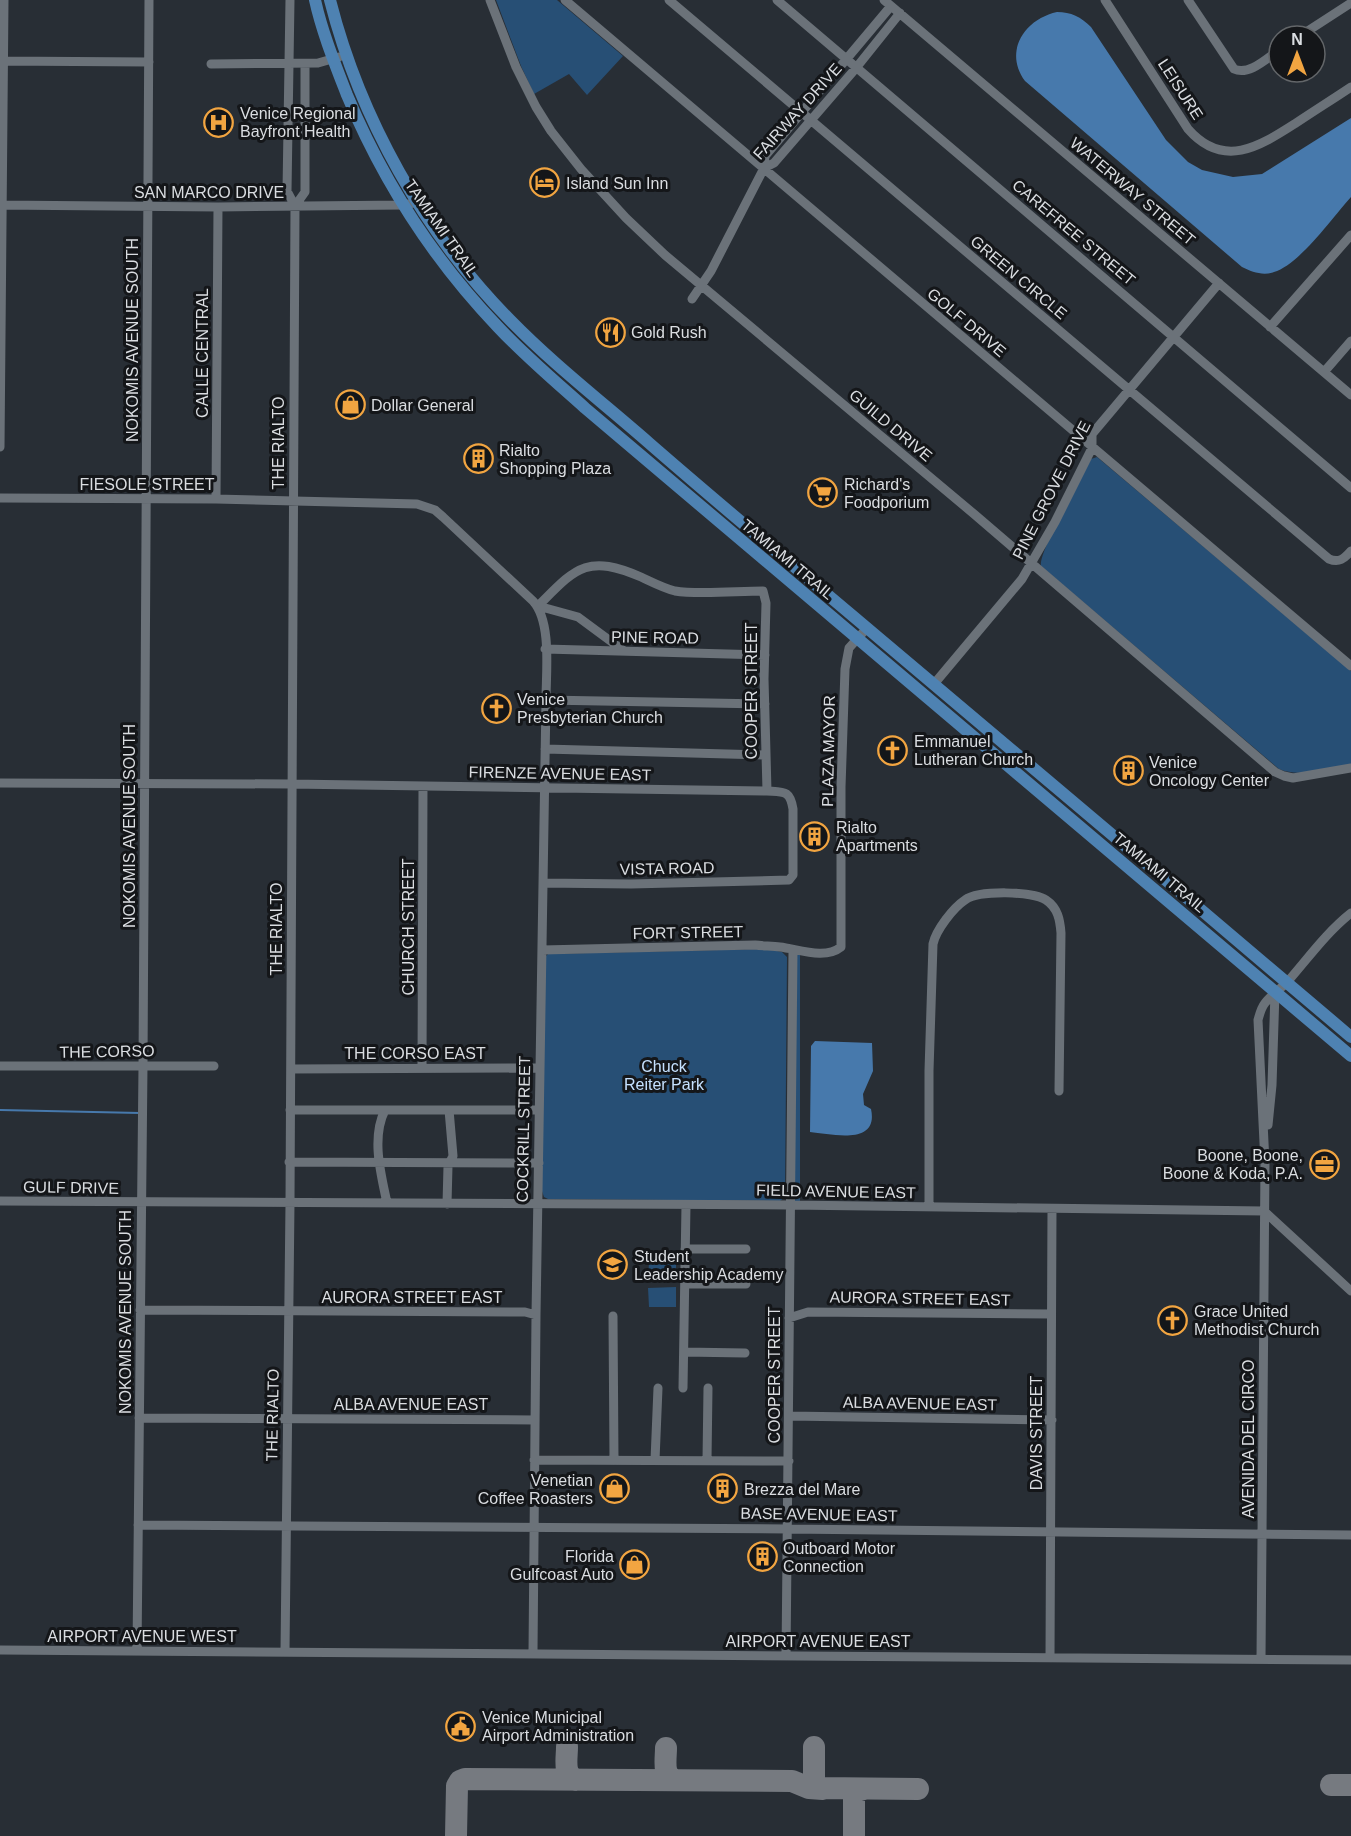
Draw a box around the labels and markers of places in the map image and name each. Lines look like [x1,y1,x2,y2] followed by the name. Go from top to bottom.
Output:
[240,105,356,140] place label: Venice Regional Bayfront Health
[203,106,235,138] hospital icon: Venice Regional Bayfront Health
[529,167,561,199] hotel icon: Island Sun Inn
[566,175,668,192] place label: Island Sun Inn
[594,316,626,348] restaurant icon: Gold Rush
[631,324,707,341] place label: Gold Rush
[334,389,366,421] shop icon: Dollar General
[371,397,474,414] place label: Dollar General
[499,442,611,477] place label: Rialto Shopping Plaza
[462,443,494,475] building icon: Rialto Shopping Plaza
[844,476,929,511] place label: Richard's Foodporium
[807,477,839,509] supermarket icon: Richard's Foodporium
[517,691,663,726] place label: Venice Presbyterian Church
[480,692,512,724] church icon: Venice Presbyterian Church
[914,733,1033,768] place label: Emmanuel Lutheran Church
[877,734,909,766] church icon: Emmanuel Lutheran Church
[1149,754,1270,789] place label: Venice Oncology Center
[1112,755,1144,787] building icon: Venice Oncology Center
[836,819,918,854] place label: Rialto Apartments
[799,820,831,852] building icon: Rialto Apartments
[1163,1147,1303,1182] place label: Boone, Boone, Boone & Koda, P.A.
[1308,1148,1340,1180] office icon: Boone, Boone, Boone & Koda, P.A.
[634,1248,783,1283] place label: Student Leadership Academy
[597,1249,629,1281] school or university icon: Student Leadership Academy
[1194,1303,1319,1338] place label: Grace United Methodist Church
[1157,1304,1189,1336] church icon: Grace United Methodist Church
[478,1472,593,1507] place label: Venetian Coffee Roasters
[598,1473,630,1505] shop icon: Venetian Coffee Roasters
[707,1473,739,1505] building icon: Brezza del Mare
[744,1481,861,1498] place label: Brezza del Mare
[783,1540,896,1575] place label: Outboard Motor Connection
[746,1541,778,1573] building icon: Outboard Motor Connection
[510,1548,614,1583] place label: Florida Gulfcoast Auto
[619,1549,651,1581] shop icon: Florida Gulfcoast Auto
[482,1709,634,1744] place label: Venice Municipal Airport Administration
[445,1710,477,1742] public building icon: Venice Municipal Airport Administration

